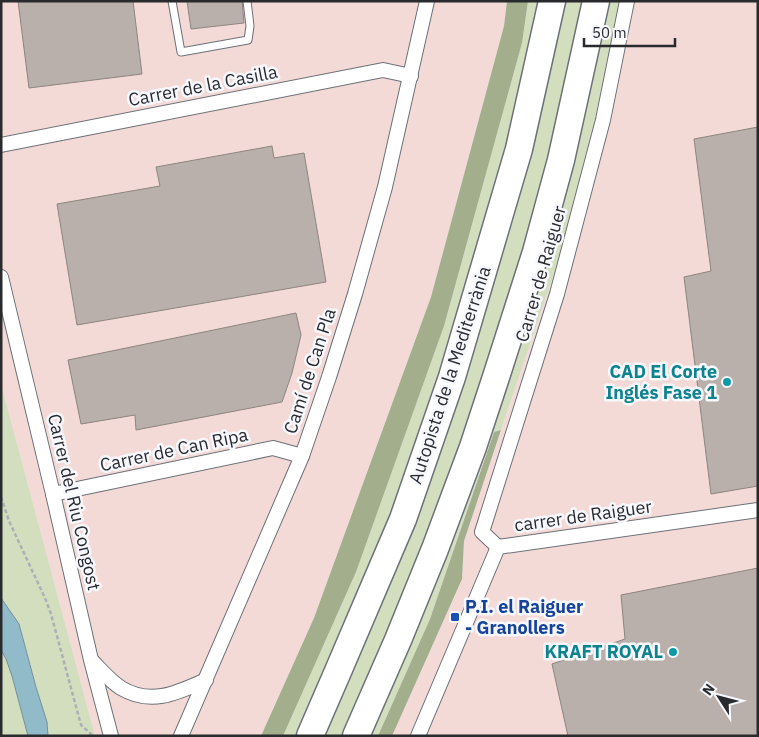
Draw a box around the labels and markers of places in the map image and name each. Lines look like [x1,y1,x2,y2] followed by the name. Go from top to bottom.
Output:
[605,360,717,404] place label: CAD El Corte Inglés Fase 1
[721,376,733,388] marker: CAD El Corte Inglés Fase 1
[465,595,583,639] place label: P.I. el Raiguer - Granollers
[449,611,461,623] marker: P.I. el Raiguer - Granollers
[545,640,663,663] place label: KRAFT ROYAL
[667,646,679,658] marker: KRAFT ROYAL

